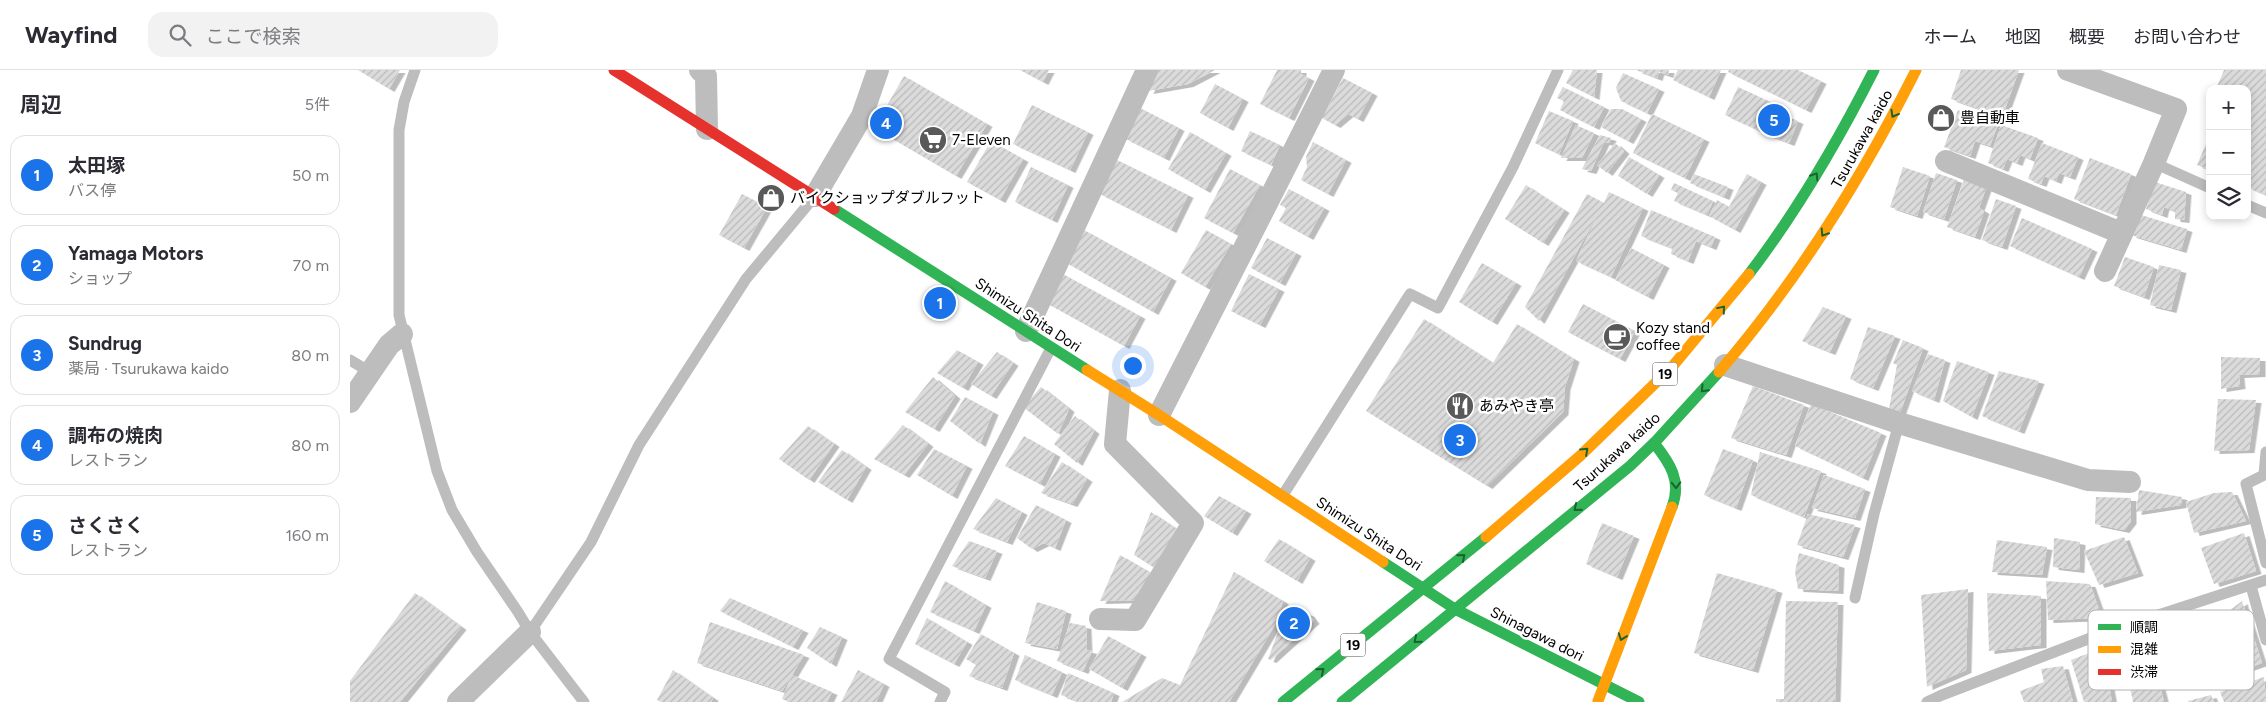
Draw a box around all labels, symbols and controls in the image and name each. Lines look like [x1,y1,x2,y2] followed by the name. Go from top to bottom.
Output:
[148,12,498,57] search box
[25,20,118,49] text: Wayfind
[166,21,194,49] icon: search
[206,25,301,48] text: ここで検索
[1924,26,1977,48] text: ホーム
[2005,26,2041,48] text: 地図
[2069,26,2105,48] text: 概要
[2133,26,2241,48] text: お問い合わせ
[2206,85,2251,220] map controls
[2206,85,2251,130] button: +
[1828,86,1897,191] street label: Tsurukawa kaido
[20,92,62,117] text: 周辺
[305,95,330,114] text: 5件
[1758,101,1790,139] pin: 5
[1926,103,1956,133] shop icon: 豊自動車
[870,104,902,142] pin: 4
[1890,108,1900,117] one-way arrow
[1960,109,2020,127] place label: 豊自動車
[918,125,948,155] supermarket icon: 7-Eleven
[2206,130,2251,175] button: −
[952,131,1011,149] place label: 7-Eleven
[68,154,125,177] text: 太田塚
[34,166,40,185] text: 1
[292,166,329,185] text: 50 m
[1809,173,1819,182] one-way arrow
[2206,175,2251,220] button: layers
[68,181,116,200] text: バス停
[756,183,786,213] shop icon: バイクショップダブルフット
[790,189,985,207] place label: バイクショップダブルフット
[1821,227,1830,236] one-way arrow
[68,242,203,265] text: Yamaga Motors
[32,256,42,275] text: 2
[293,256,329,275] text: 70 m
[68,269,132,288] text: ショップ
[972,274,1084,356] street label: Shimizu Shita Dori
[924,284,956,322] pin: 1
[1716,306,1724,315] one-way arrow
[1636,319,1710,354] place label: Kozy stand coffee
[1602,322,1632,352] cafe icon: Kozy stand coffee
[68,332,142,355] text: Sundrug
[33,346,41,365] text: 3
[291,346,329,365] text: 80 m
[1120,353,1146,379] your location
[68,359,229,378] text: 薬局 · Tsurukawa kaido
[1652,362,1678,386] road number: 19
[1701,383,1710,392] one-way arrow
[1445,391,1475,421] restaurant icon: あみやき亭
[1479,397,1554,415] place label: あみやき亭
[1570,408,1664,495] street label: Tsurukawa kaido
[1444,421,1476,459] pin: 3
[68,424,163,447] text: 調布の焼肉
[32,436,42,455] text: 4
[291,436,329,455] text: 80 m
[1579,448,1588,457] one-way arrow
[68,451,148,470] text: レストラン
[1671,481,1681,489] one-way arrow
[1313,493,1425,575] street label: Shimizu Shita Dori
[1574,502,1583,510] one-way arrow
[68,514,144,537] text: さくさく
[32,526,42,545] text: 5
[286,526,329,545] text: 160 m
[68,541,148,560] text: レストラン
[1456,554,1465,563] one-way arrow
[1487,603,1587,665] street label: Shinagawa dori
[1278,604,1310,642] pin: 2
[2088,610,2254,690] legend
[2130,619,2158,636] text: 順調
[1618,632,1628,641] one-way arrow
[1340,634,1366,656] road number: 19
[1414,634,1423,642] one-way arrow
[2130,641,2158,658] text: 混雑
[2130,664,2158,681] text: 渋滞
[1315,668,1324,677] one-way arrow

